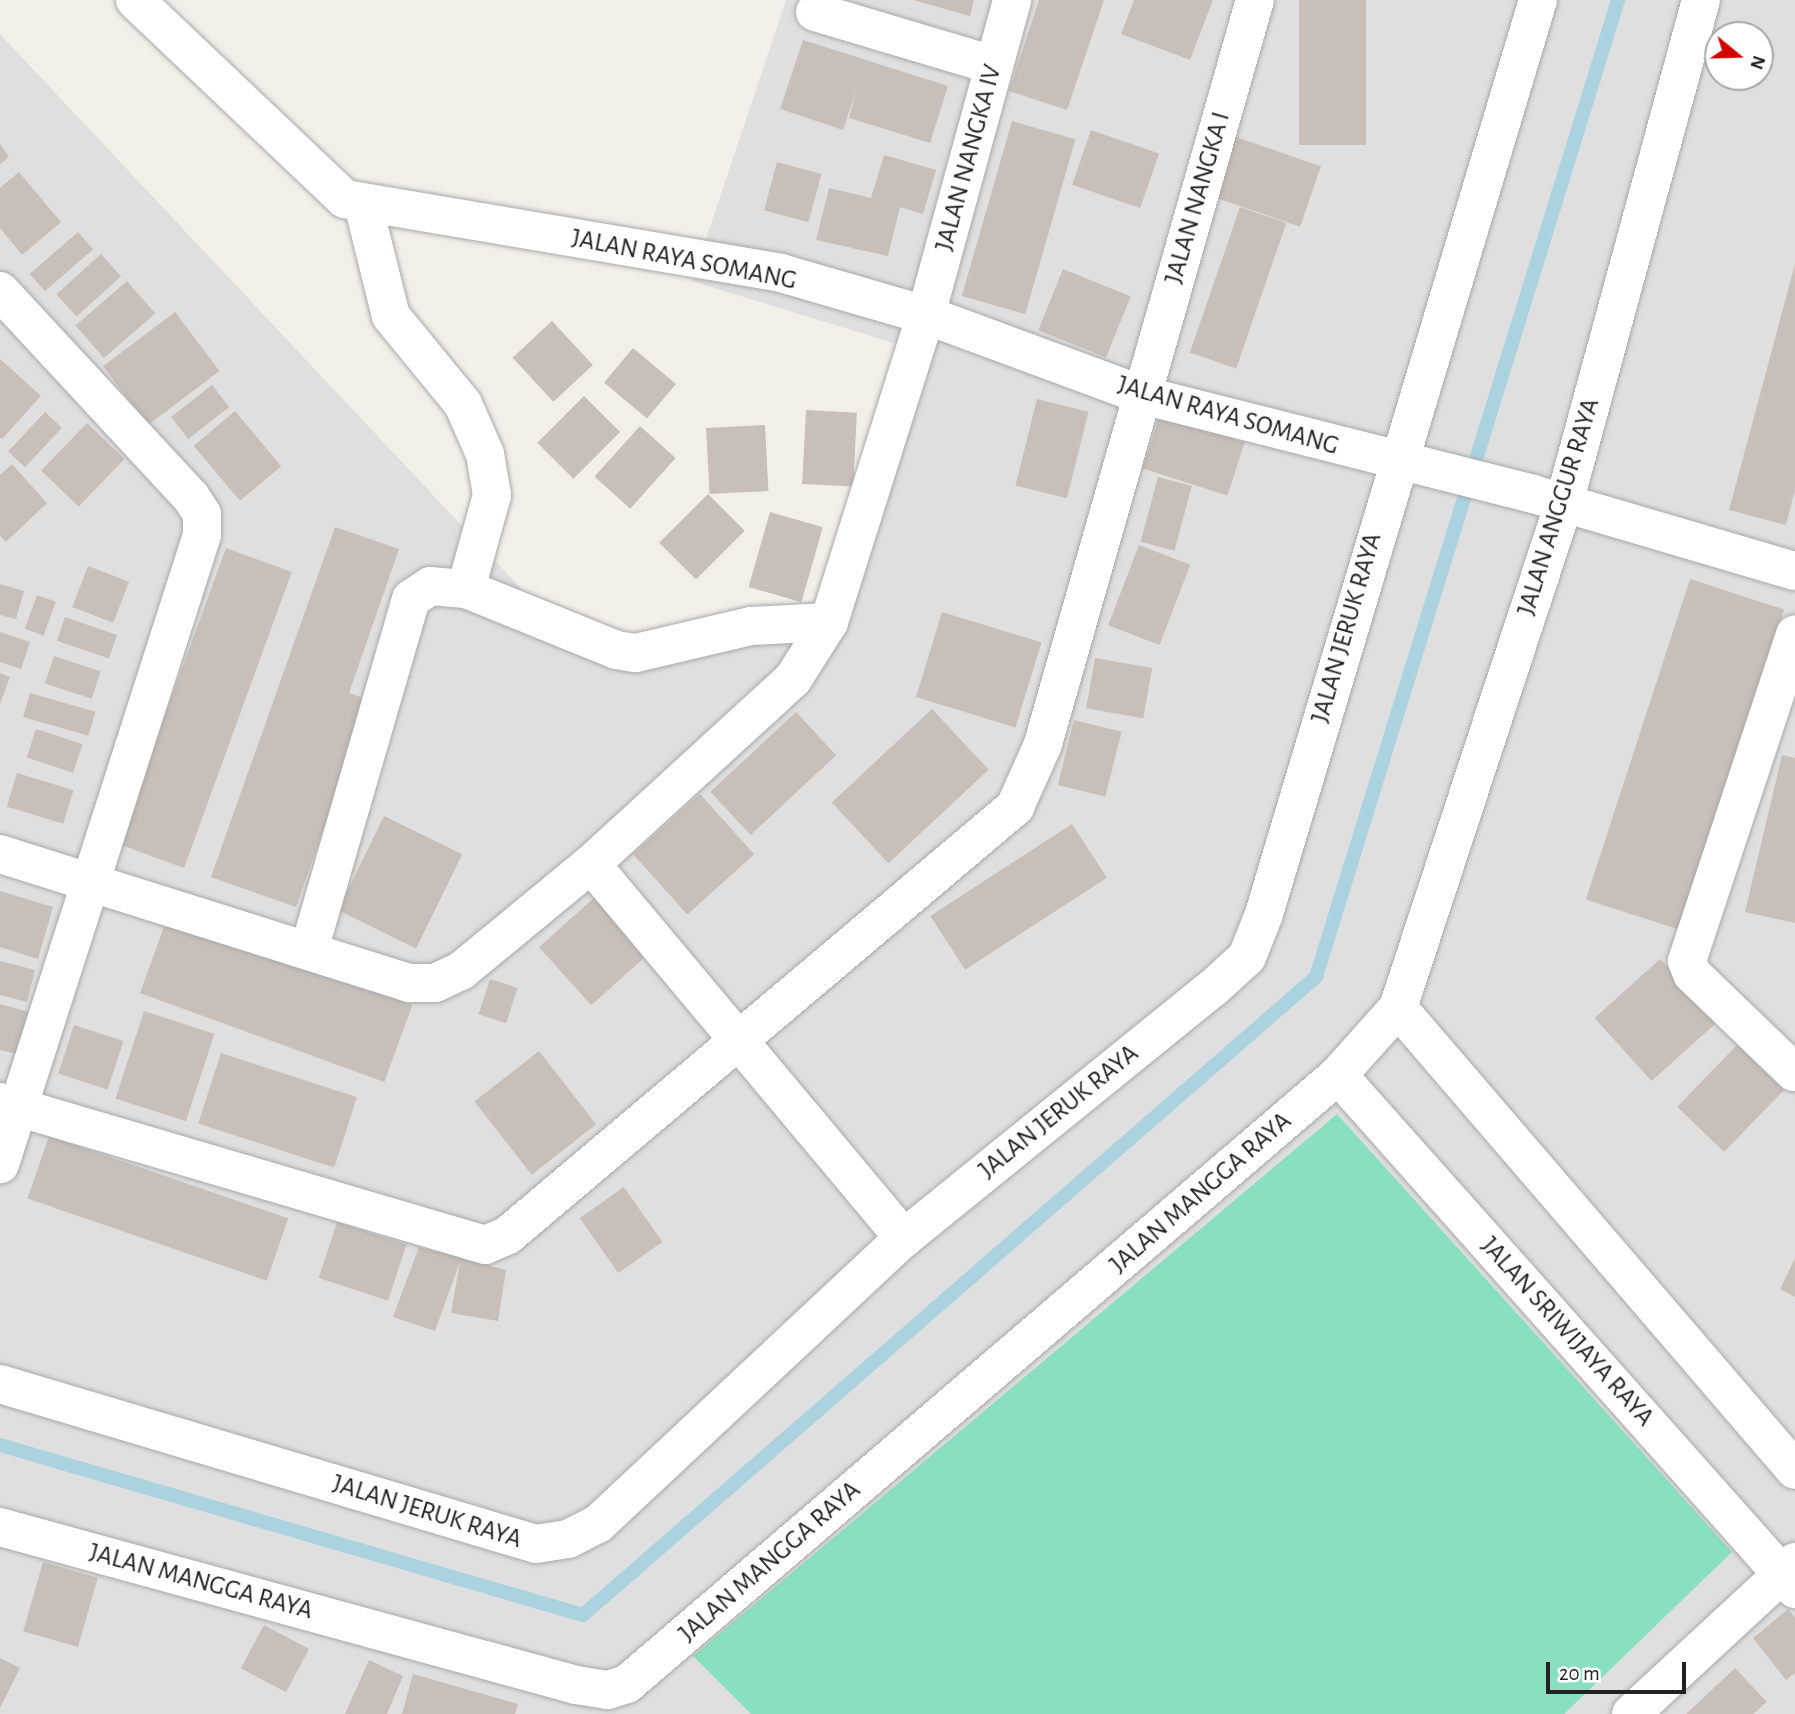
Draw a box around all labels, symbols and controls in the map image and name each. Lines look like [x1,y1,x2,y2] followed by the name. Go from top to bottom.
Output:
[1704,21,1774,91] north arrow
[1746,53,1769,72] text: N
[929,62,1009,254] street label: JALAN NANGKA IV
[1159,109,1237,287] street label: JALAN NANGKA I
[569,223,799,297] street label: JALAN RAYA SOMANG
[1114,370,1342,462] street label: JALAN RAYA SOMANG
[1511,395,1607,619] street label: JALAN ANGGUR RAYA
[1305,530,1389,726] street label: JALAN JERUK RAYA
[973,1038,1145,1186] street label: JALAN JERUK RAYA
[1104,1106,1298,1280] street label: JALAN MANGGA RAYA
[1474,1231,1660,1433] street label: JALAN SRIWIJAYA RAYA
[329,1468,525,1556] street label: JALAN JERUK RAYA
[673,1475,867,1649] street label: JALAN MANGGA RAYA
[86,1537,316,1627] street label: JALAN MANGGA RAYA
[1550,1648,1690,1692] scale bar
[1559,1663,1600,1684] text: 20 m

